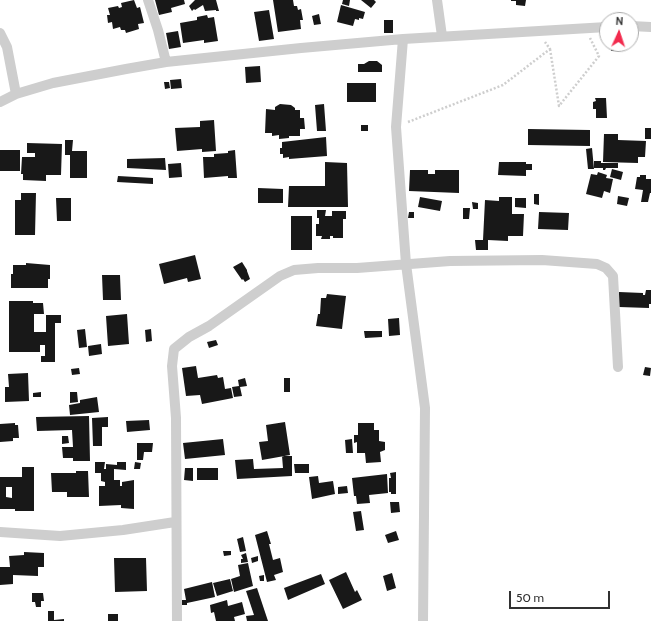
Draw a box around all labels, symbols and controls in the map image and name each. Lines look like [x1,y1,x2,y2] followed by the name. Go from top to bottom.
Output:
[599,12,639,52] north arrow
[615,14,624,28] text: N
[511,583,612,609] scale bar
[516,590,544,605] text: 50 m

